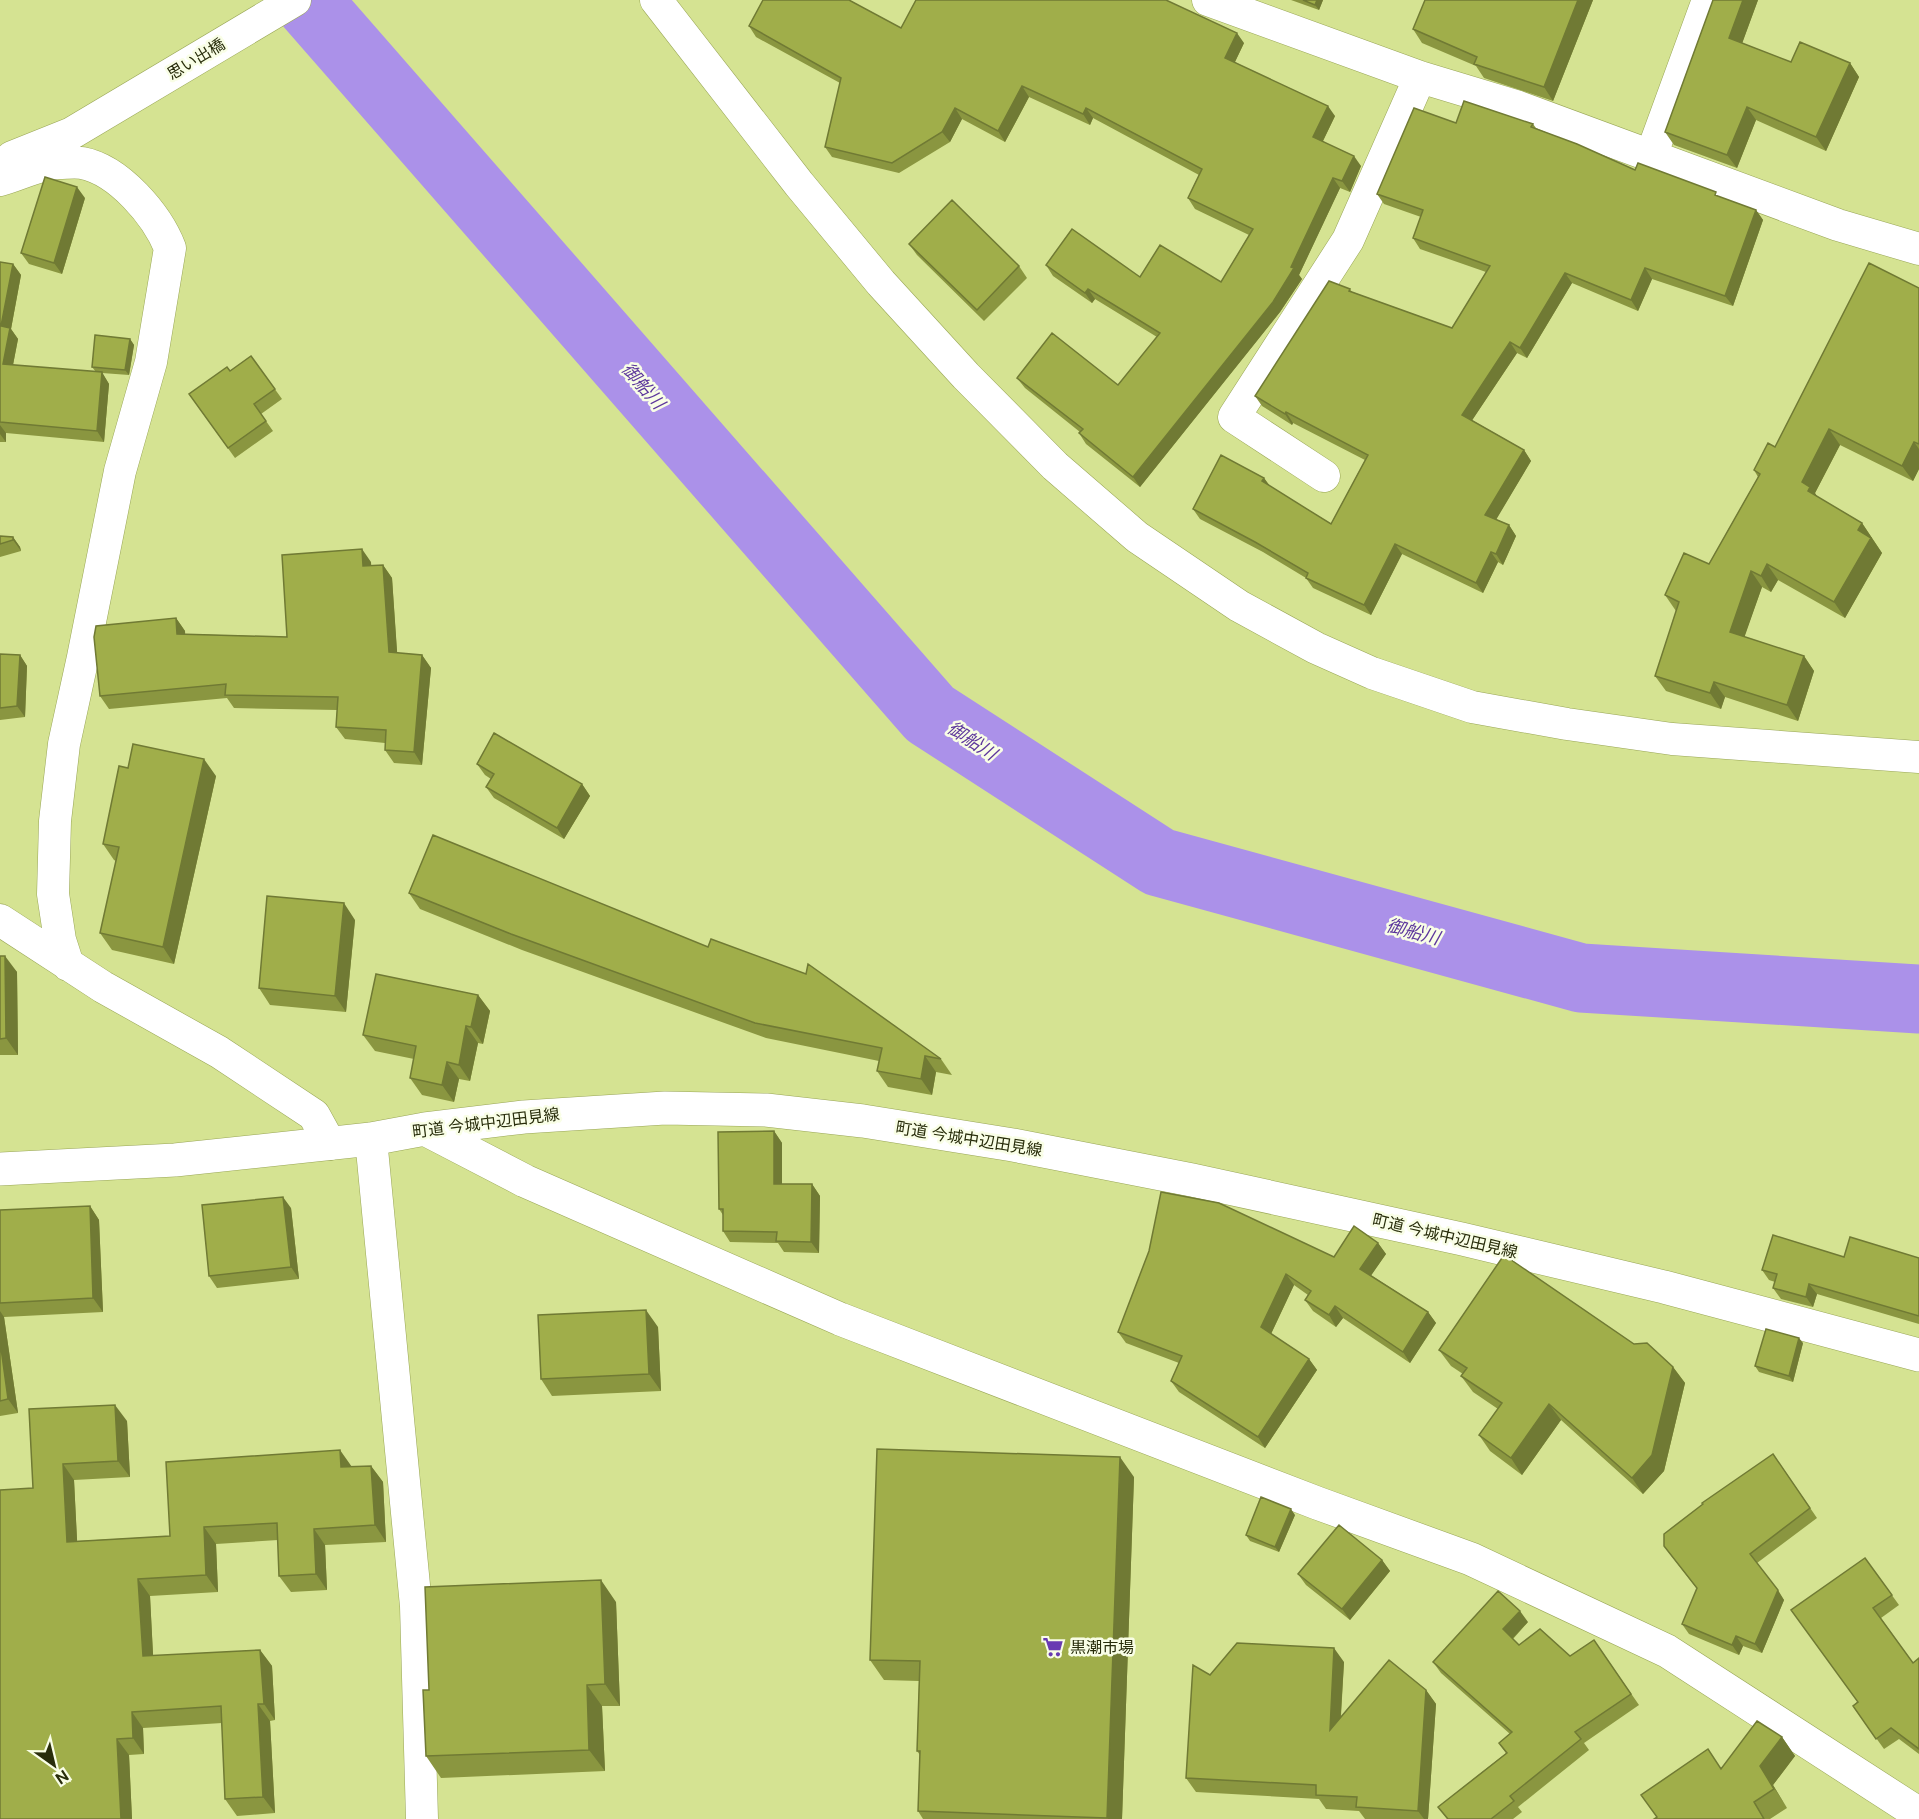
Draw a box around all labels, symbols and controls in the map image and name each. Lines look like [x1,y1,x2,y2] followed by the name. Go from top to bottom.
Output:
[163,34,229,84] street label: 思い出橋
[616,358,671,416] water label: 御船川
[943,716,1003,767] water label: 御船川
[1384,913,1444,951] water label: 御船川
[411,1104,561,1142] street label: 町道 今城中辺田見線
[894,1117,1044,1161] street label: 町道 今城中辺田見線
[1370,1209,1520,1263] street label: 町道 今城中辺田見線
[1041,1635,1065,1659] supermarket icon: 黒潮市場
[1070,1637,1134,1658] place label: 黒潮市場
[24,1735,84,1795] north arrow
[51,1765,73,1789] text: N

